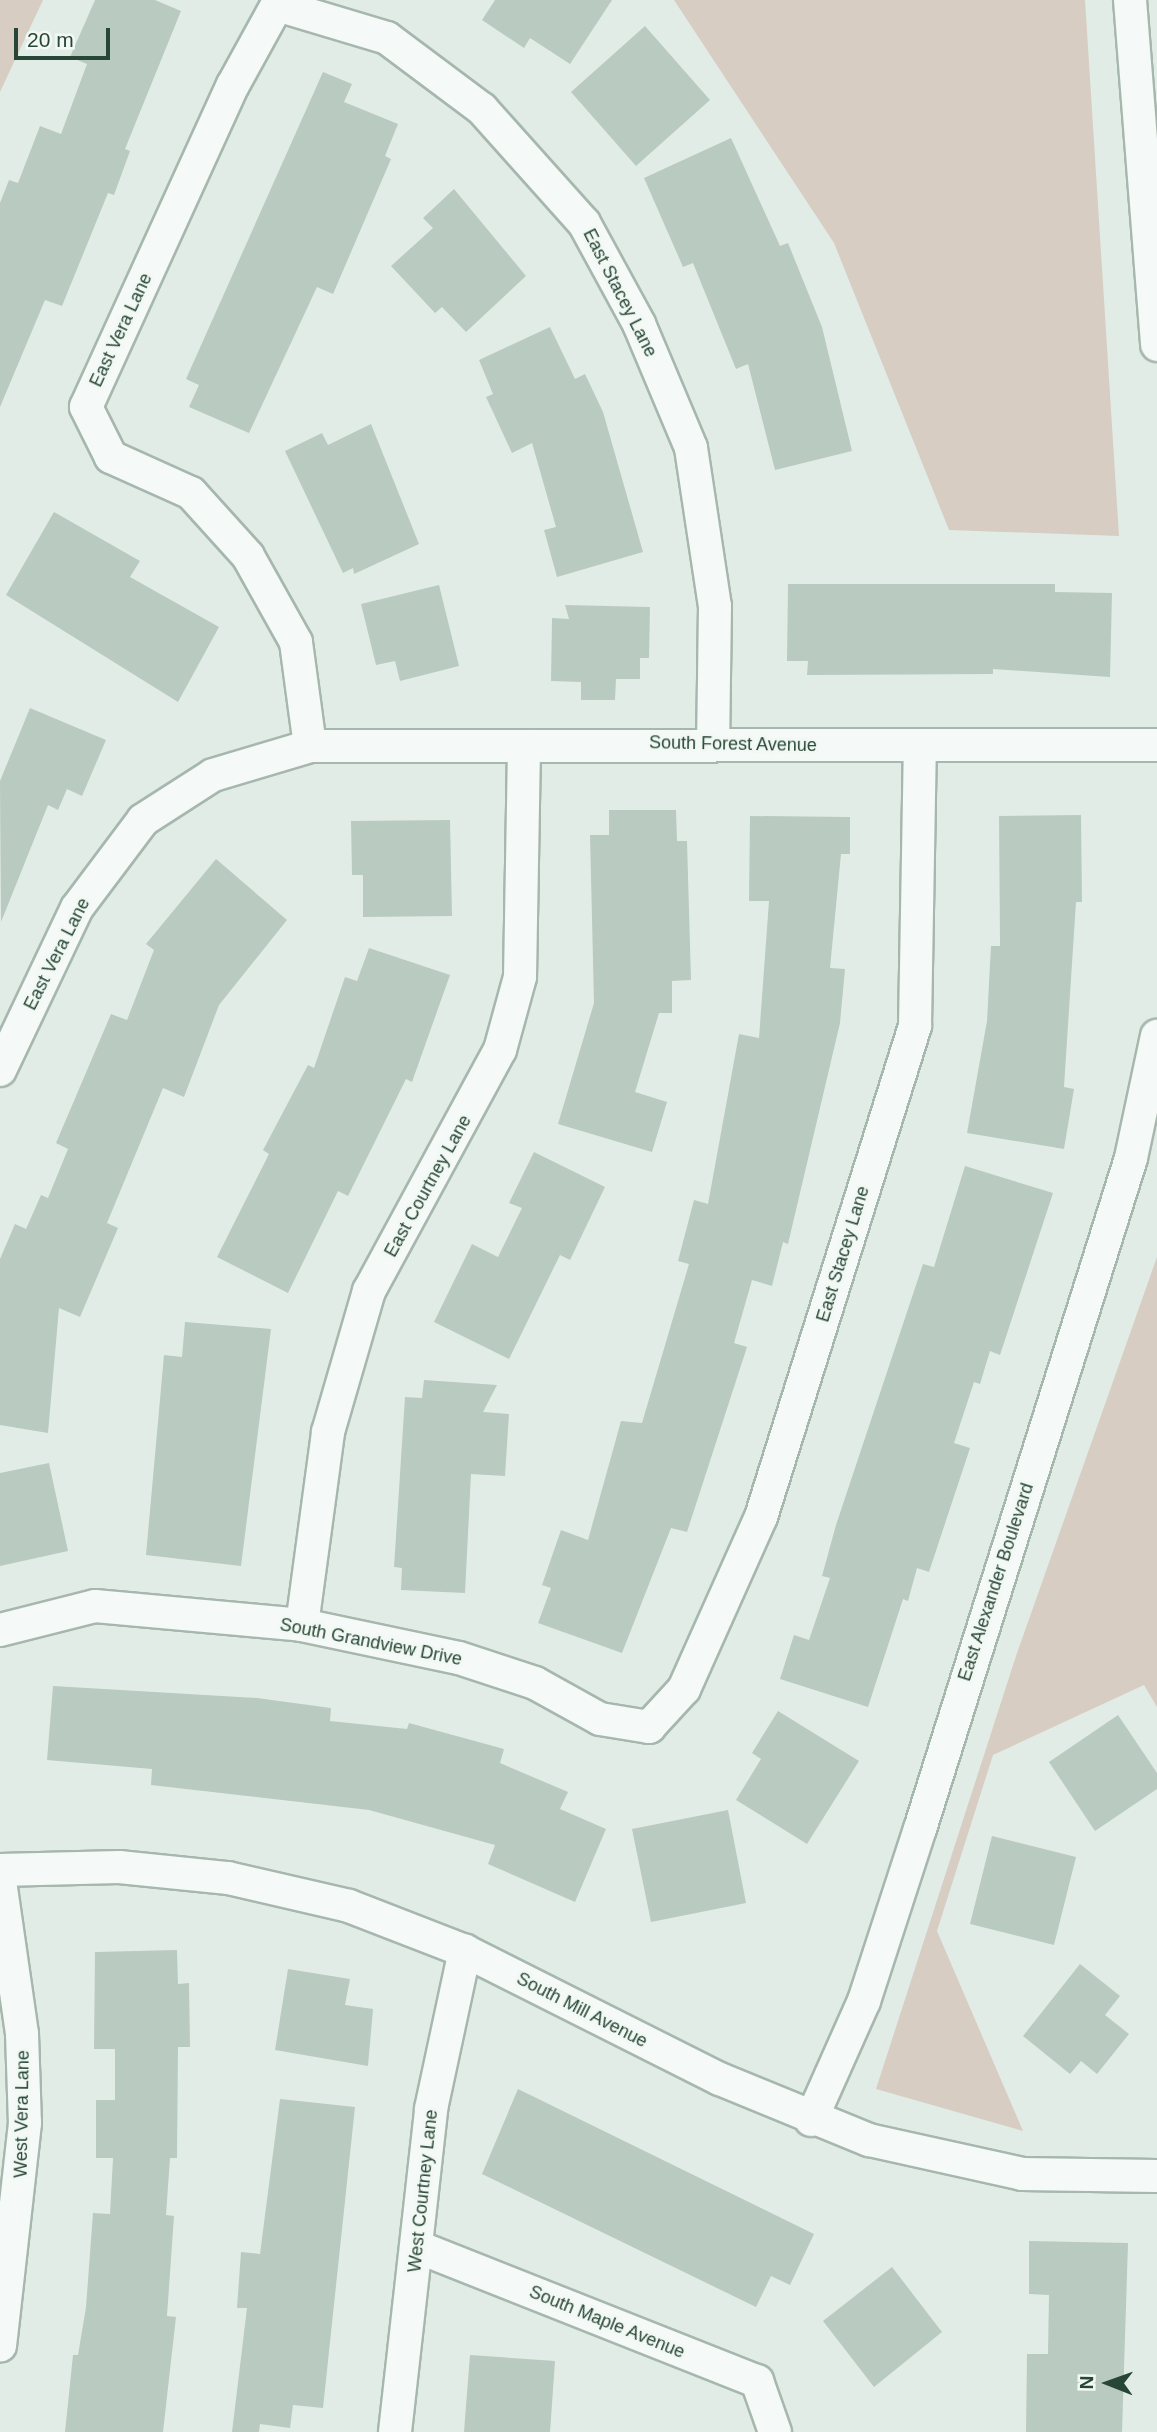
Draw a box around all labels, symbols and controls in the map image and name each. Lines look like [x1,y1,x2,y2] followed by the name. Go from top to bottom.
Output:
[18,14,114,58] scale bar
[27,28,74,51] text: 20 m
[578,225,662,361] street label: East Stacey Lane
[85,270,157,390] street label: East Vera Lane
[648,732,818,756] street label: South Forest Avenue
[19,894,95,1014] street label: East Vera Lane
[380,1111,476,1261] street label: East Courtney Lane
[812,1183,874,1325] street label: East Stacey Lane
[954,1480,1038,1684] street label: East Alexander Boulevard
[278,1614,464,1670] street label: South Grandview Drive
[513,1968,651,2052] street label: South Mill Avenue
[10,2050,34,2178] street label: West Vera Lane
[404,2108,442,2274] street label: West Courtney Lane
[526,2281,688,2363] street label: South Maple Avenue
[1073,2348,1143,2418] north arrow
[1076,2376,1097,2390] text: N

